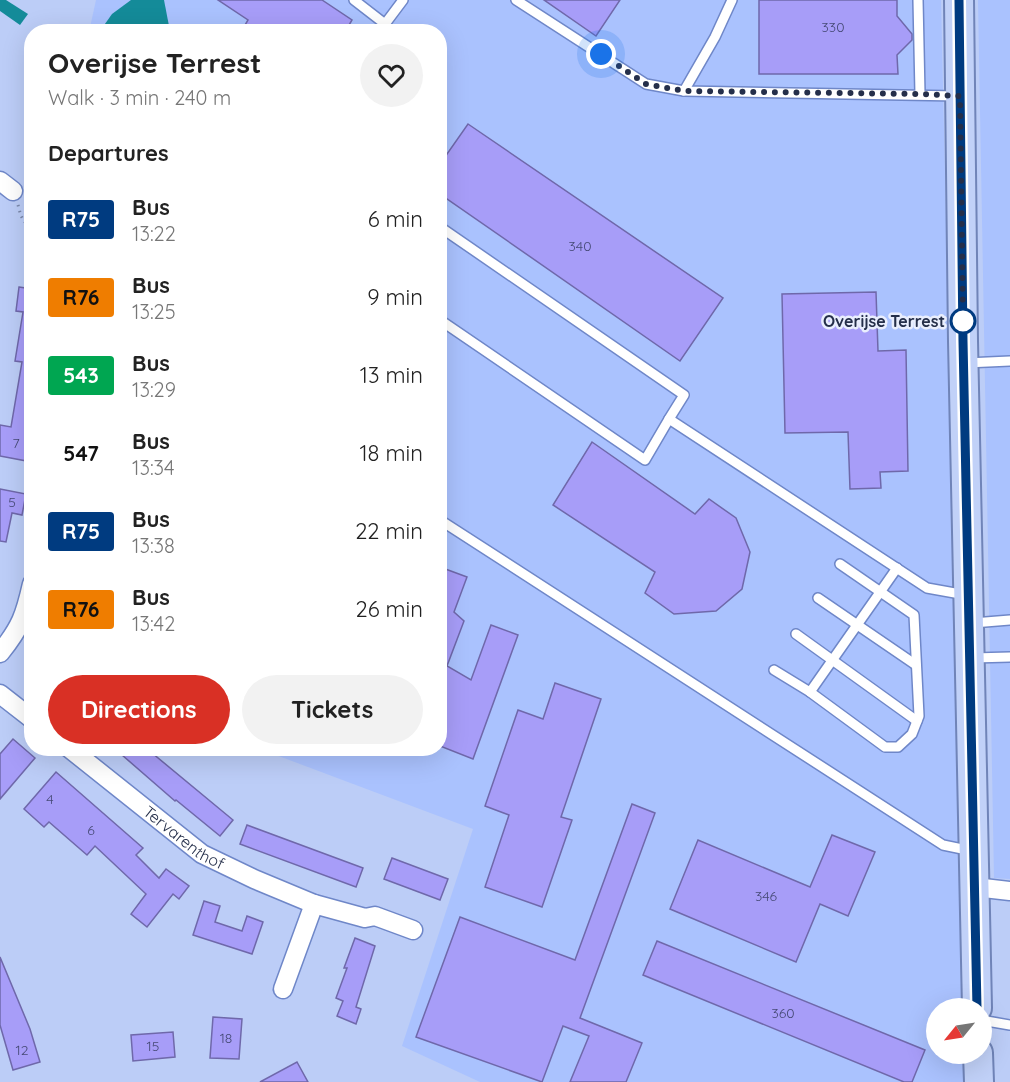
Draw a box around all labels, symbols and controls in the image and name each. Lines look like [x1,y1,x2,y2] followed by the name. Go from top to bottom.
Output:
[821,18,845,36] house number: 330
[586,39,616,69] your location
[360,44,423,107] button: heart
[48,45,262,80] text: Overijse Terrest
[48,85,231,110] text: Walk · 3 min · 240 m
[48,139,169,167] text: Departures
[132,193,170,221] text: Bus
[368,205,423,233] text: 6 min
[62,206,100,232] text: R75
[132,221,176,246] text: 13:22
[568,237,592,255] house number: 340
[132,271,170,299] text: Bus
[367,283,423,311] text: 9 min
[63,284,99,310] text: R76
[132,299,176,324] text: 13:25
[950,308,976,334] marker: Overijse Terrest
[823,311,945,331] place label: Overijse Terrest
[132,349,170,377] text: Bus
[360,361,423,389] text: 13 min
[63,362,99,388] text: 543
[132,377,176,402] text: 13:29
[132,427,170,455] text: Bus
[12,434,20,452] house number: 7
[359,439,423,467] text: 18 min
[63,440,99,466] text: 547
[132,455,175,480] text: 13:34
[8,493,16,511] house number: 5
[132,505,170,533] text: Bus
[355,517,423,545] text: 22 min
[62,518,100,544] text: R75
[132,533,175,558] text: 13:38
[132,583,170,611] text: Bus
[355,595,423,623] text: 26 min
[63,596,99,622] text: R76
[132,611,175,636] text: 13:42
[48,675,230,744] button: Directions
[242,675,423,744] button: Tickets
[46,790,54,808] house number: 4
[139,801,228,873] street label: Tervarenthof
[87,821,95,839] house number: 6
[755,887,778,905] house number: 346
[926,998,992,1064] north arrow
[926,998,992,1064] map controls
[771,1004,795,1022] house number: 360
[220,1029,232,1047] house number: 18
[147,1037,159,1055] house number: 15
[16,1041,29,1059] house number: 12

